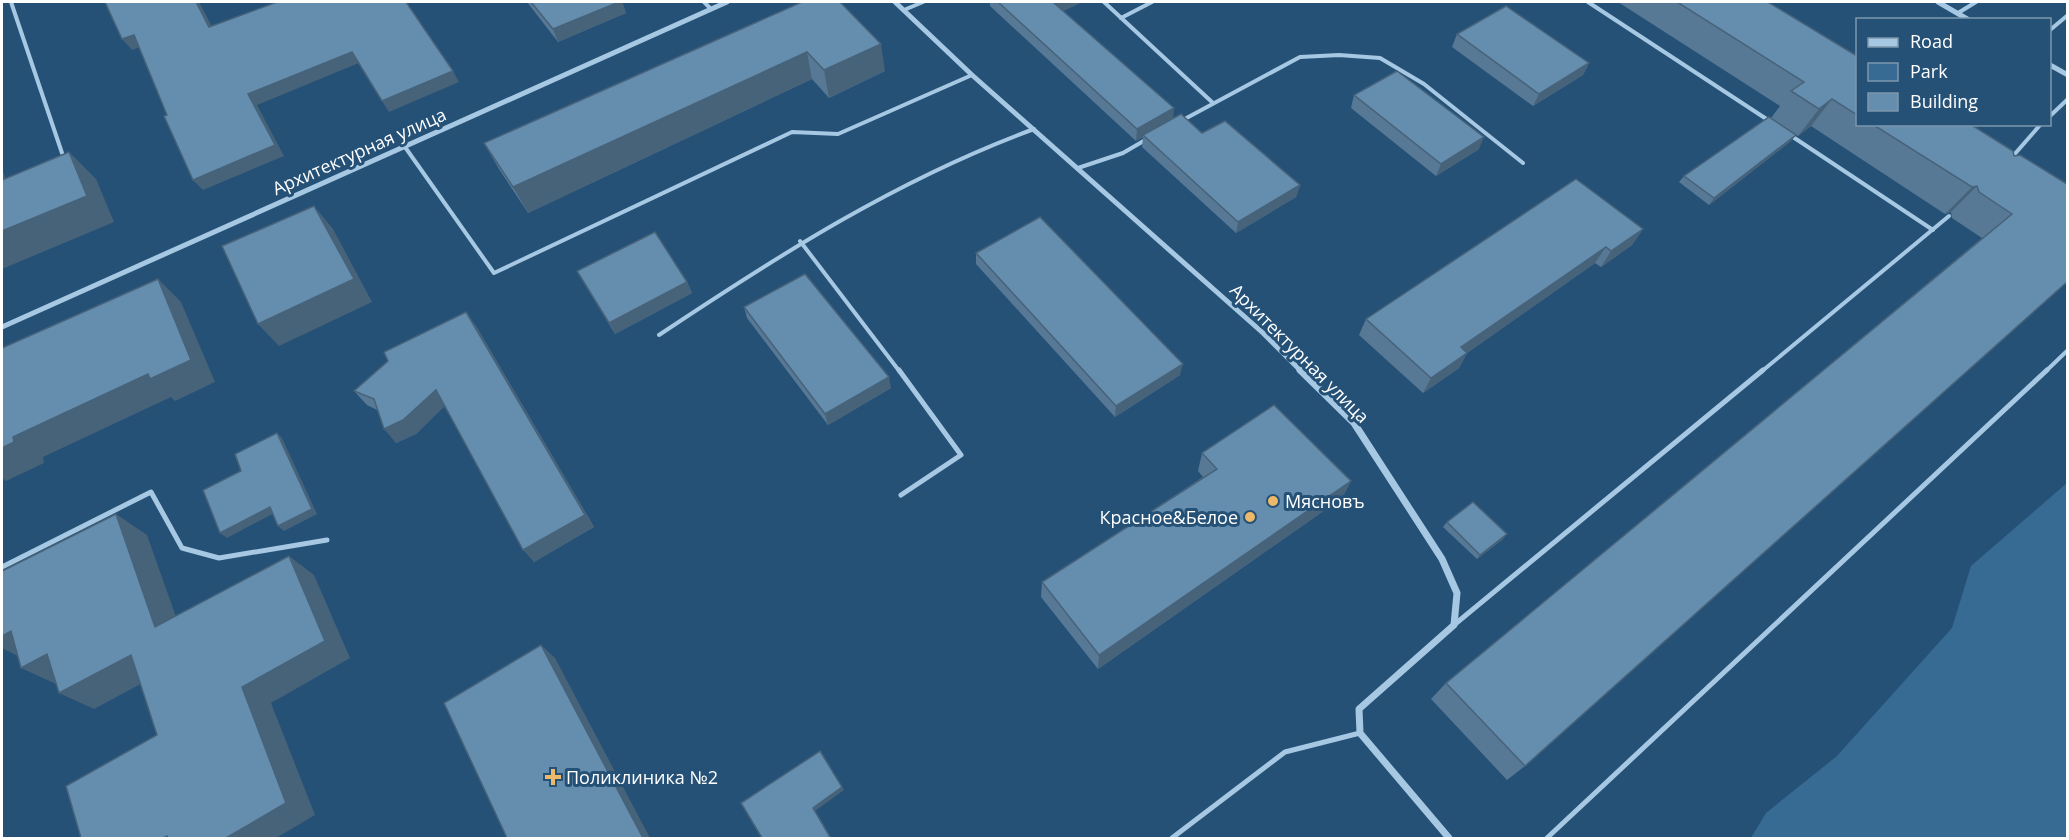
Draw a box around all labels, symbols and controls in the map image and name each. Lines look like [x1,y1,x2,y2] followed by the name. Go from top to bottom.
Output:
[1856,18,2051,126] legend
[1910,29,1953,53] text: Road
[1910,59,1948,83] text: Park
[1910,89,1978,113] text: Building
[268,102,450,200] street label: Архитектурная улица
[1225,278,1375,428] street label: Архитектурная улица
[1285,489,1365,513] place label: Мясновъ
[1266,494,1280,508] marker: Мясновъ
[1100,505,1238,529] place label: Красное&Белое
[1243,510,1257,524] marker: Красное&Белое
[566,765,718,789] place label: Поликлиника №2
[544,768,562,786] marker: Поликлиника №2

